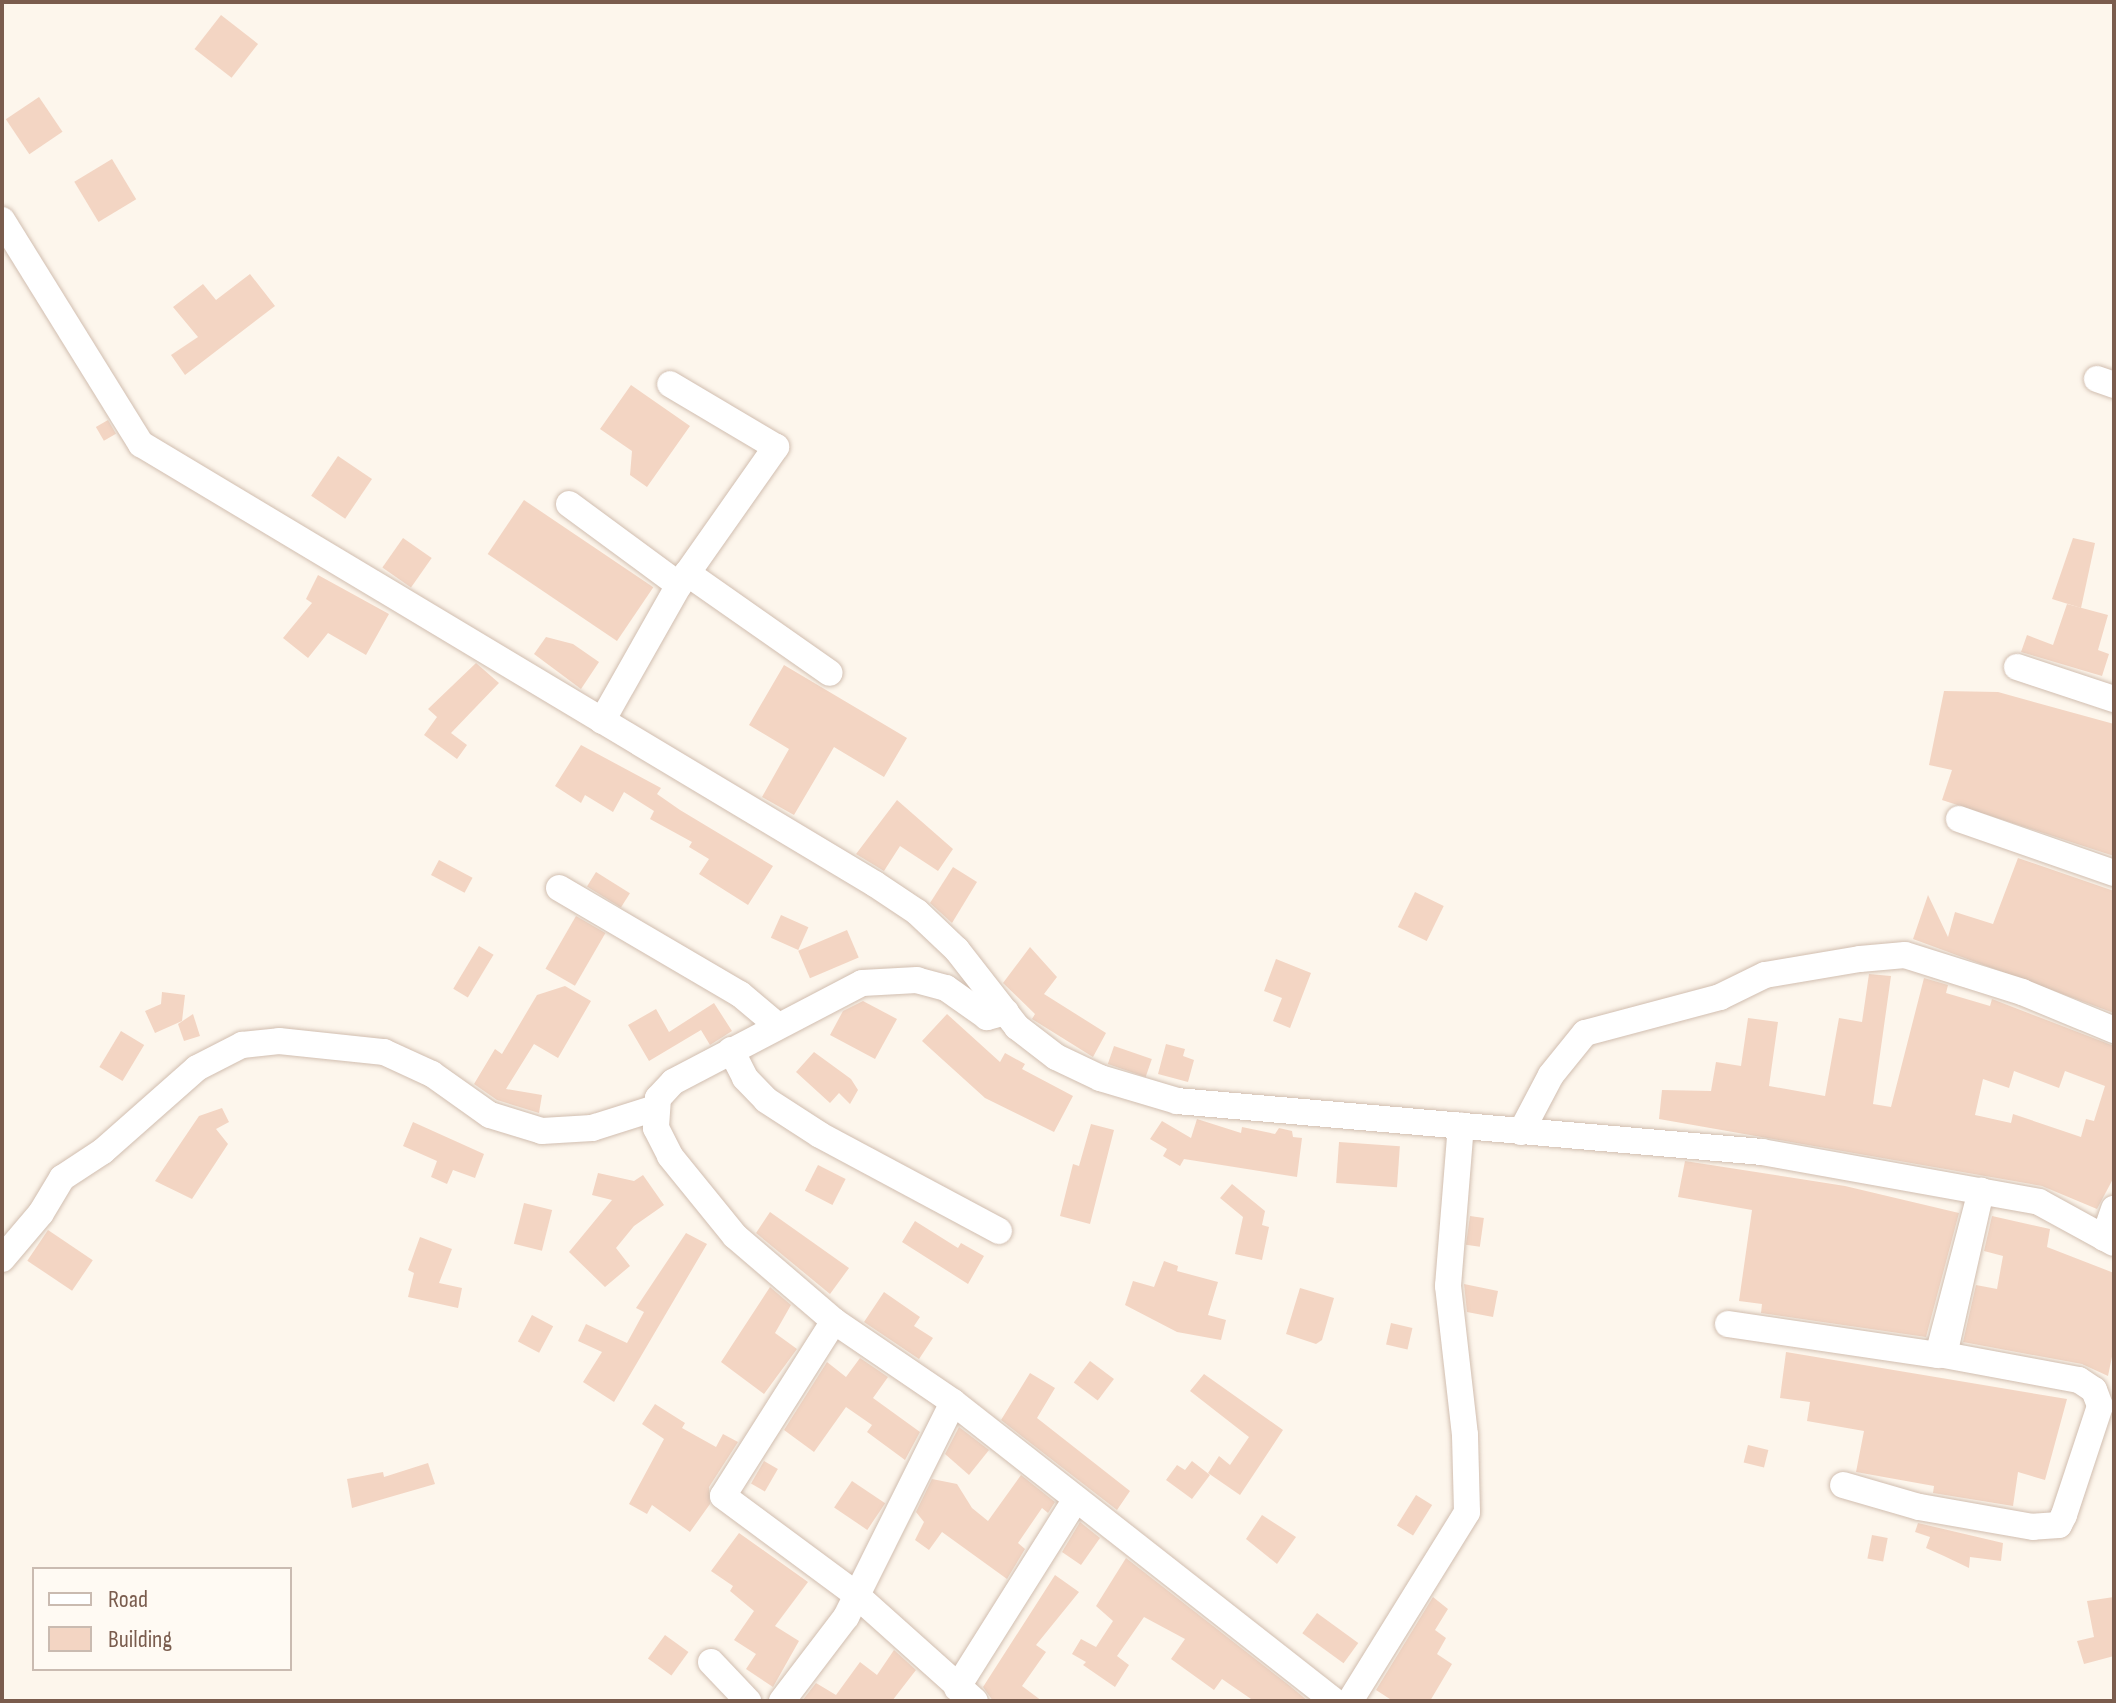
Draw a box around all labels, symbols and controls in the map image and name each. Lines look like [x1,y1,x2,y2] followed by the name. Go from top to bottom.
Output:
[32,1567,292,1671] legend
[108,1585,148,1614] text: Road
[108,1625,172,1654] text: Building

